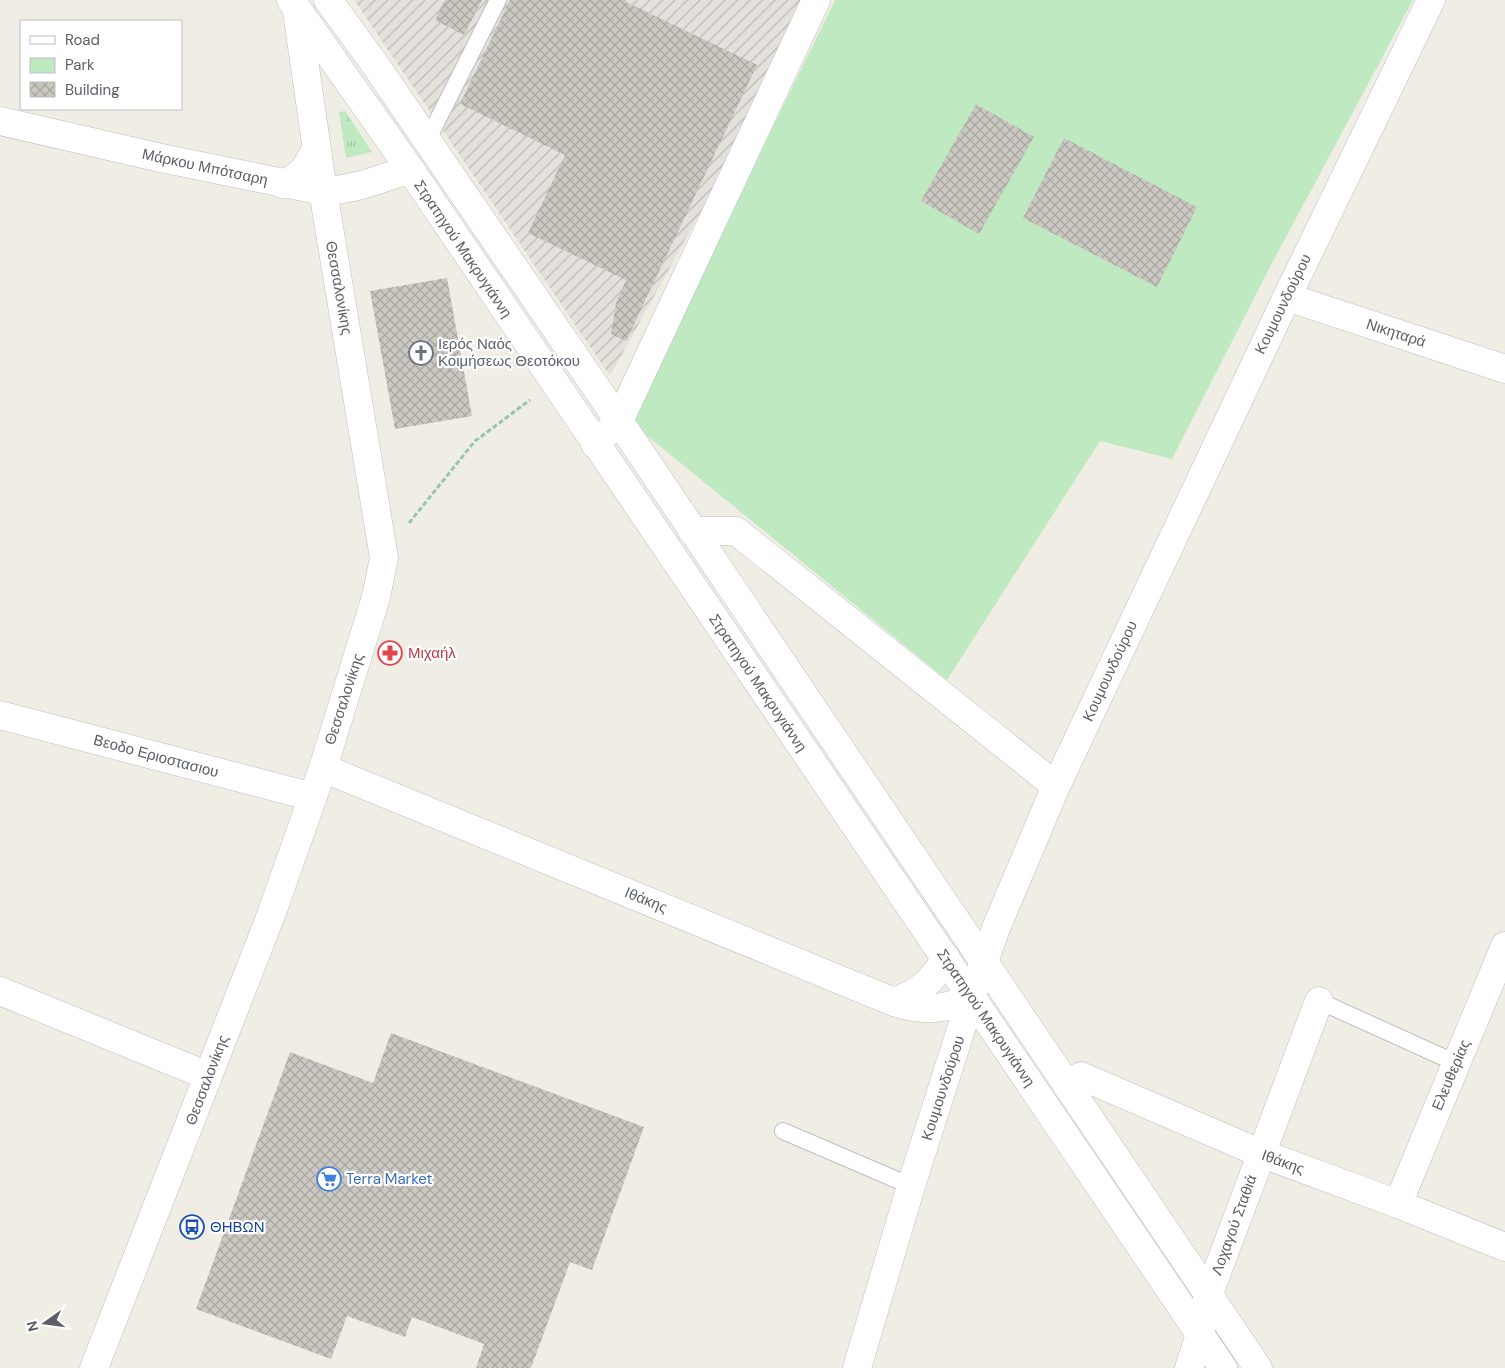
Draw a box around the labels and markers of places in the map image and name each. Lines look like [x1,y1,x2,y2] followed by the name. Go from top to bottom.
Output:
[438,334,580,371] place label: Ιερός Ναός Κοιμήσεως Θεοτόκου
[408,340,434,366] church icon: Ιερός Ναός Κοιμήσεως Θεοτόκου
[377,640,403,666] pharmacy icon: Μιχαήλ
[408,643,456,663] place label: Μιχαήλ
[316,1166,342,1192] supermarket icon: Terra Market
[346,1169,432,1189] place label: Terra Market
[179,1214,205,1240] bus stop icon: ΘΗΒΩΝ
[210,1217,265,1237] place label: ΘΗΒΩΝ

